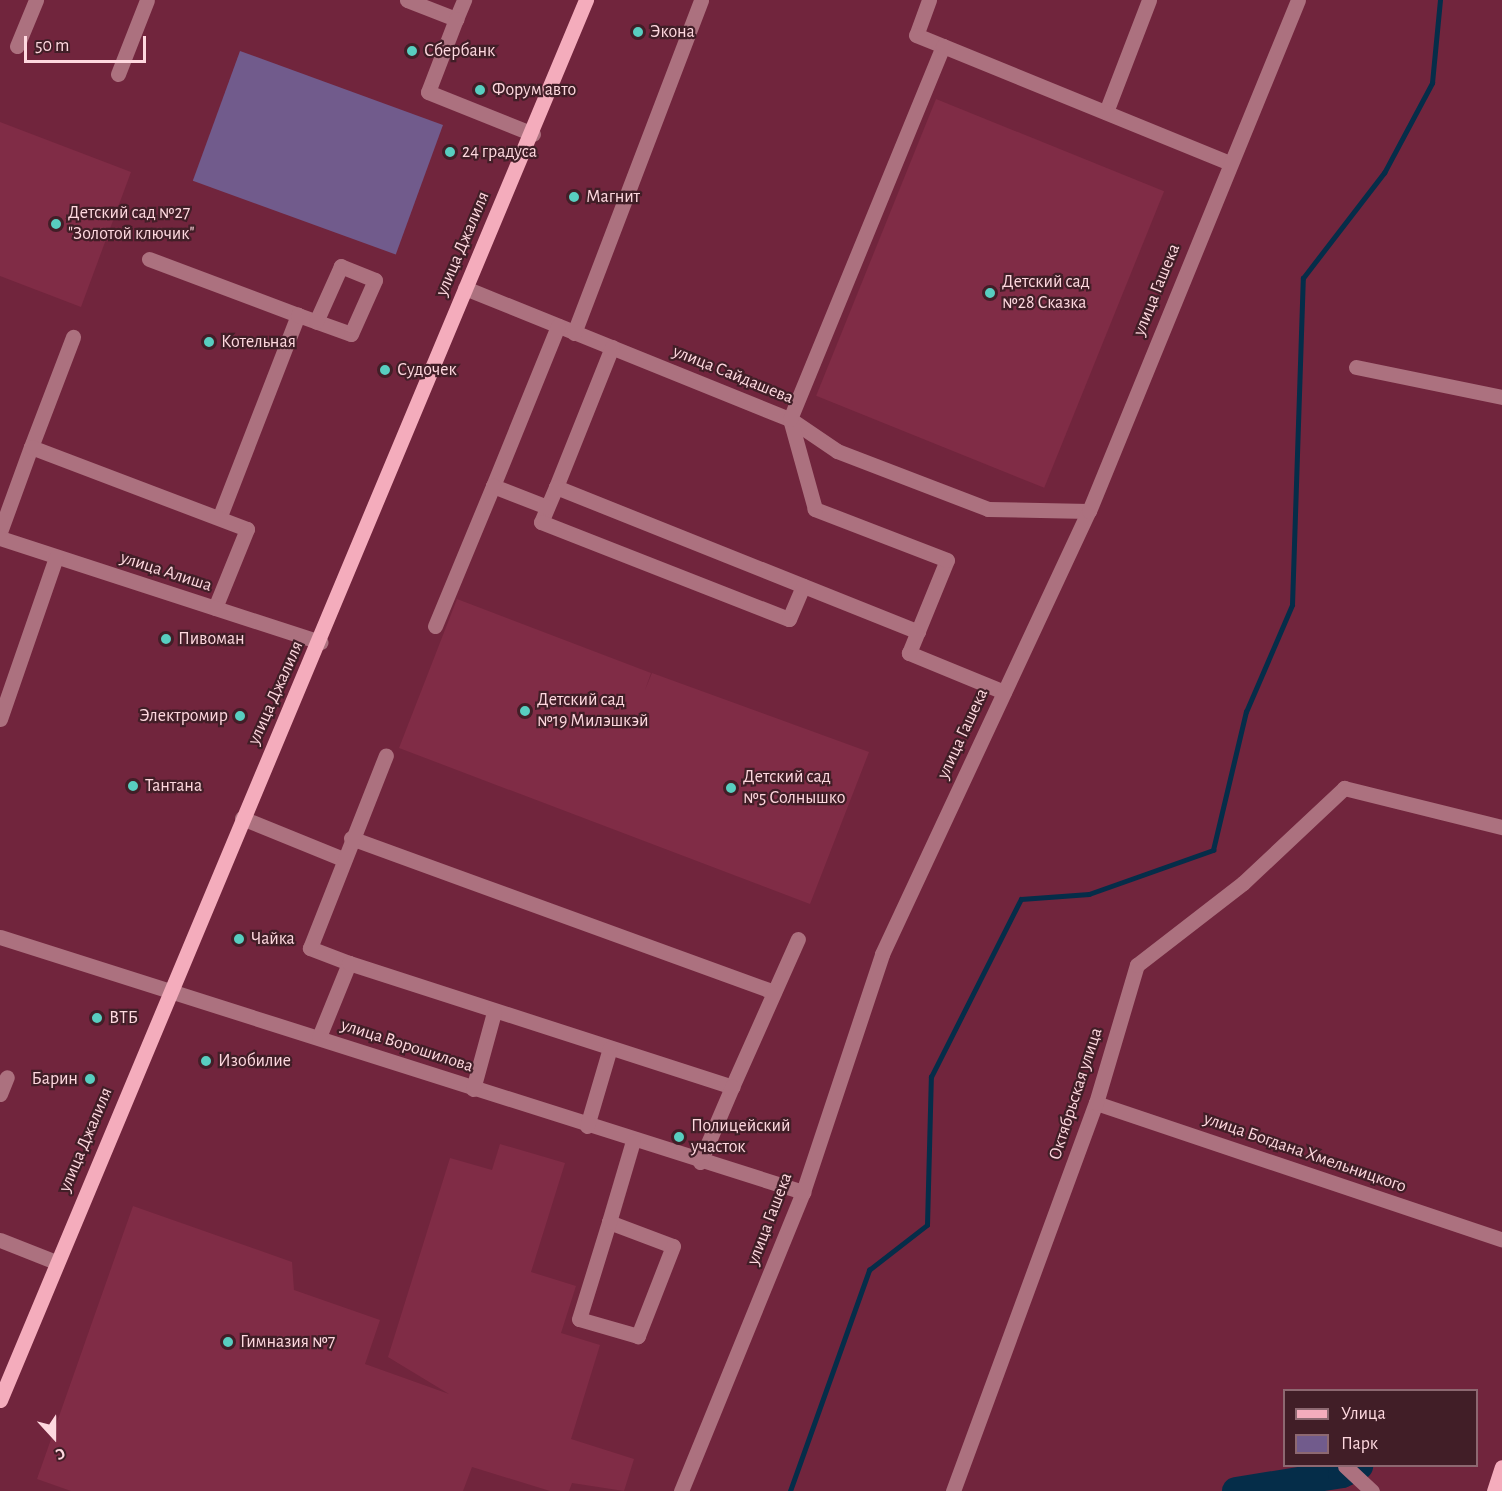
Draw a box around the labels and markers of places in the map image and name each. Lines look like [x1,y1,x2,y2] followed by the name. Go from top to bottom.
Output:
[650,21,695,43] place label: Экона
[631,25,645,39] marker: Экона
[424,40,495,62] place label: Сбербанк
[405,44,419,58] marker: Сбербанк
[492,79,576,101] place label: Форум авто
[473,83,487,97] marker: Форум авто
[462,141,537,163] place label: 24 градуса
[443,145,457,159] marker: 24 градуса
[586,186,640,208] place label: Магнит
[567,190,581,204] marker: Магнит
[68,203,195,246] place label: Детский сад №27 "Золотой ключик"
[49,217,63,231] marker: Детский сад №27 "Золотой ключик"
[1002,272,1090,314] place label: Детский сад №28 Сказка
[983,286,997,300] marker: Детский сад №28 Сказка
[221,331,296,353] place label: Котельная
[202,335,216,349] marker: Котельная
[397,359,457,381] place label: Судочек
[378,363,392,377] marker: Судочек
[178,628,245,650] place label: Пивоман
[159,632,173,646] marker: Пивоман
[537,690,648,732] place label: Детский сад №19 Милэшкэй
[518,704,532,718] marker: Детский сад №19 Милэшкэй
[139,705,228,727] place label: Электромир
[233,709,247,723] marker: Электромир
[743,767,845,810] place label: Детский сад №5 Солнышко
[145,775,202,797] place label: Тантана
[126,779,140,793] marker: Тантана
[724,781,738,795] marker: Детский сад №5 Солнышко
[251,928,295,950] place label: Чайка
[232,932,246,946] marker: Чайка
[109,1007,138,1029] place label: ВТБ
[90,1011,104,1025] marker: ВТБ
[218,1050,291,1072] place label: Изобилие
[199,1054,213,1068] marker: Изобилие
[32,1068,78,1090] place label: Барин
[83,1072,97,1086] marker: Барин
[691,1116,790,1158] place label: Полицейский участок
[672,1130,686,1144] marker: Полицейский участок
[240,1331,335,1353] place label: Гимназия №7
[221,1335,235,1349] marker: Гимназия №7

